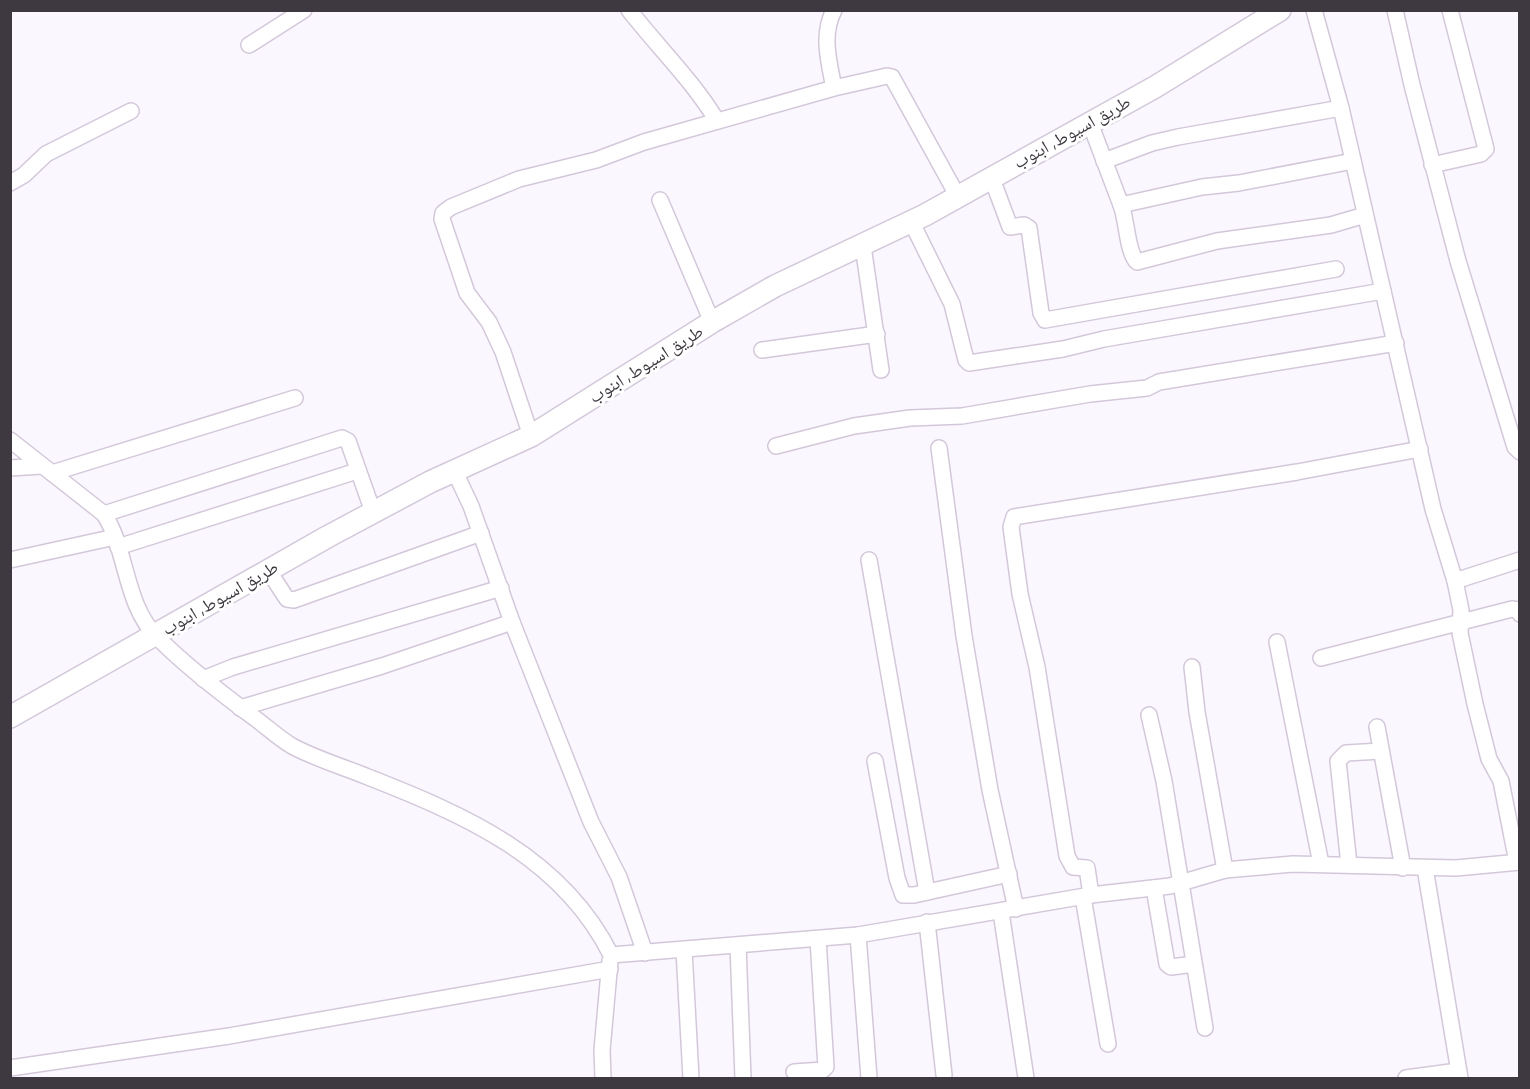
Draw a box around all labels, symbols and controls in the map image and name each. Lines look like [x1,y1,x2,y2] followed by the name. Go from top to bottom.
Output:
[1009,90,1134,173] street label: طريق اسيوط, ابنوب
[584,319,707,408] street label: طريق اسيوط, ابنوب
[157,555,282,640] street label: طريق اسيوط, ابنوب

